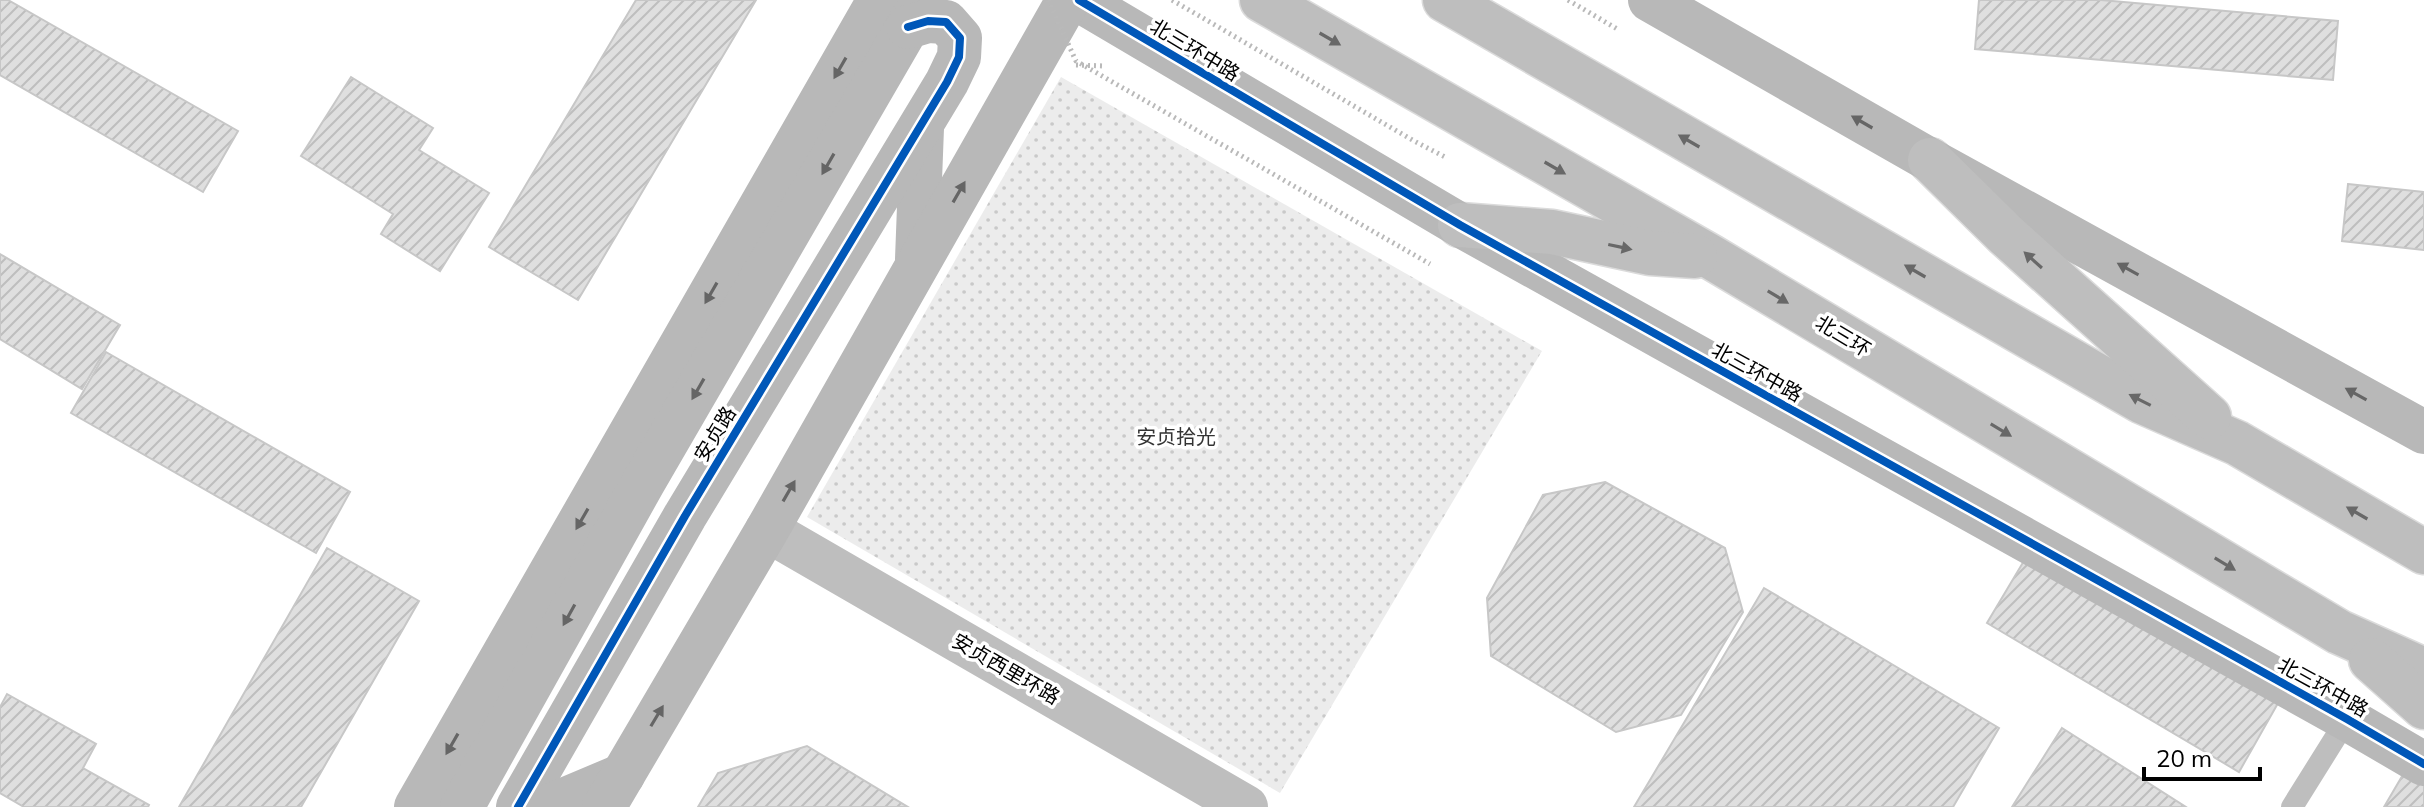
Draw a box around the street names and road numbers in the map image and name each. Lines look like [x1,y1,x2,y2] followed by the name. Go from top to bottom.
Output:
[1146,13,1245,86] street label: 北三环中路
[1811,309,1875,362] street label: 北三环
[1707,336,1807,407] street label: 北三环中路
[688,402,741,466] street label: 安贞路
[948,628,1064,709] street label: 安贞西里环路
[2273,651,2373,722] street label: 北三环中路

